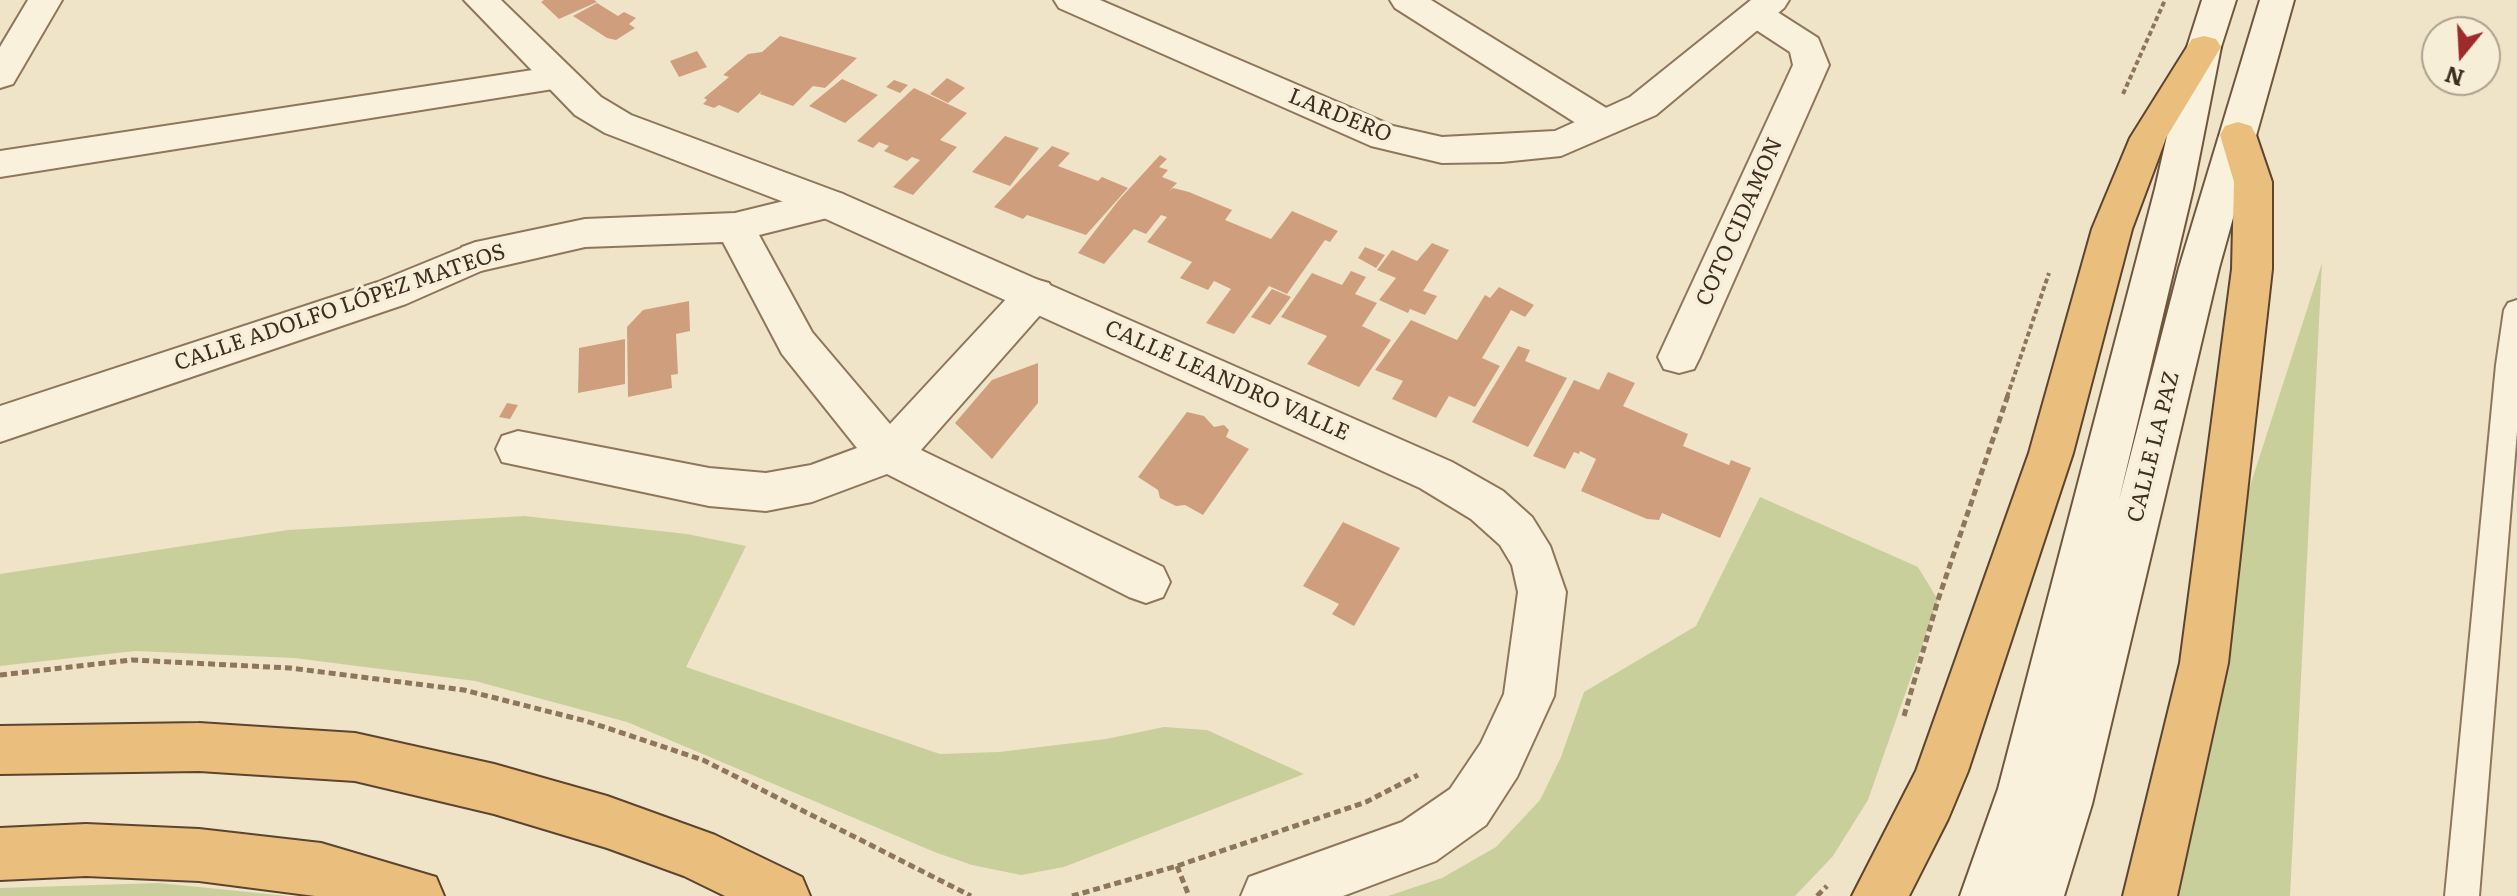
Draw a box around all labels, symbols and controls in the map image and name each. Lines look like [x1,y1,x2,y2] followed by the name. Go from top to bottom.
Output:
[2421,16,2501,96] north arrow
[2440,59,2468,96] text: N
[1285,83,1395,149] street label: LARDERO
[1691,134,1789,310] street label: COTO CIDAMON
[171,239,509,377] street label: CALLE ADOLFO LÓPEZ MATEOS
[1101,315,1353,447] street label: CALLE LEANDRO VALLE
[2122,369,2186,525] street label: CALLE LA PAZ

